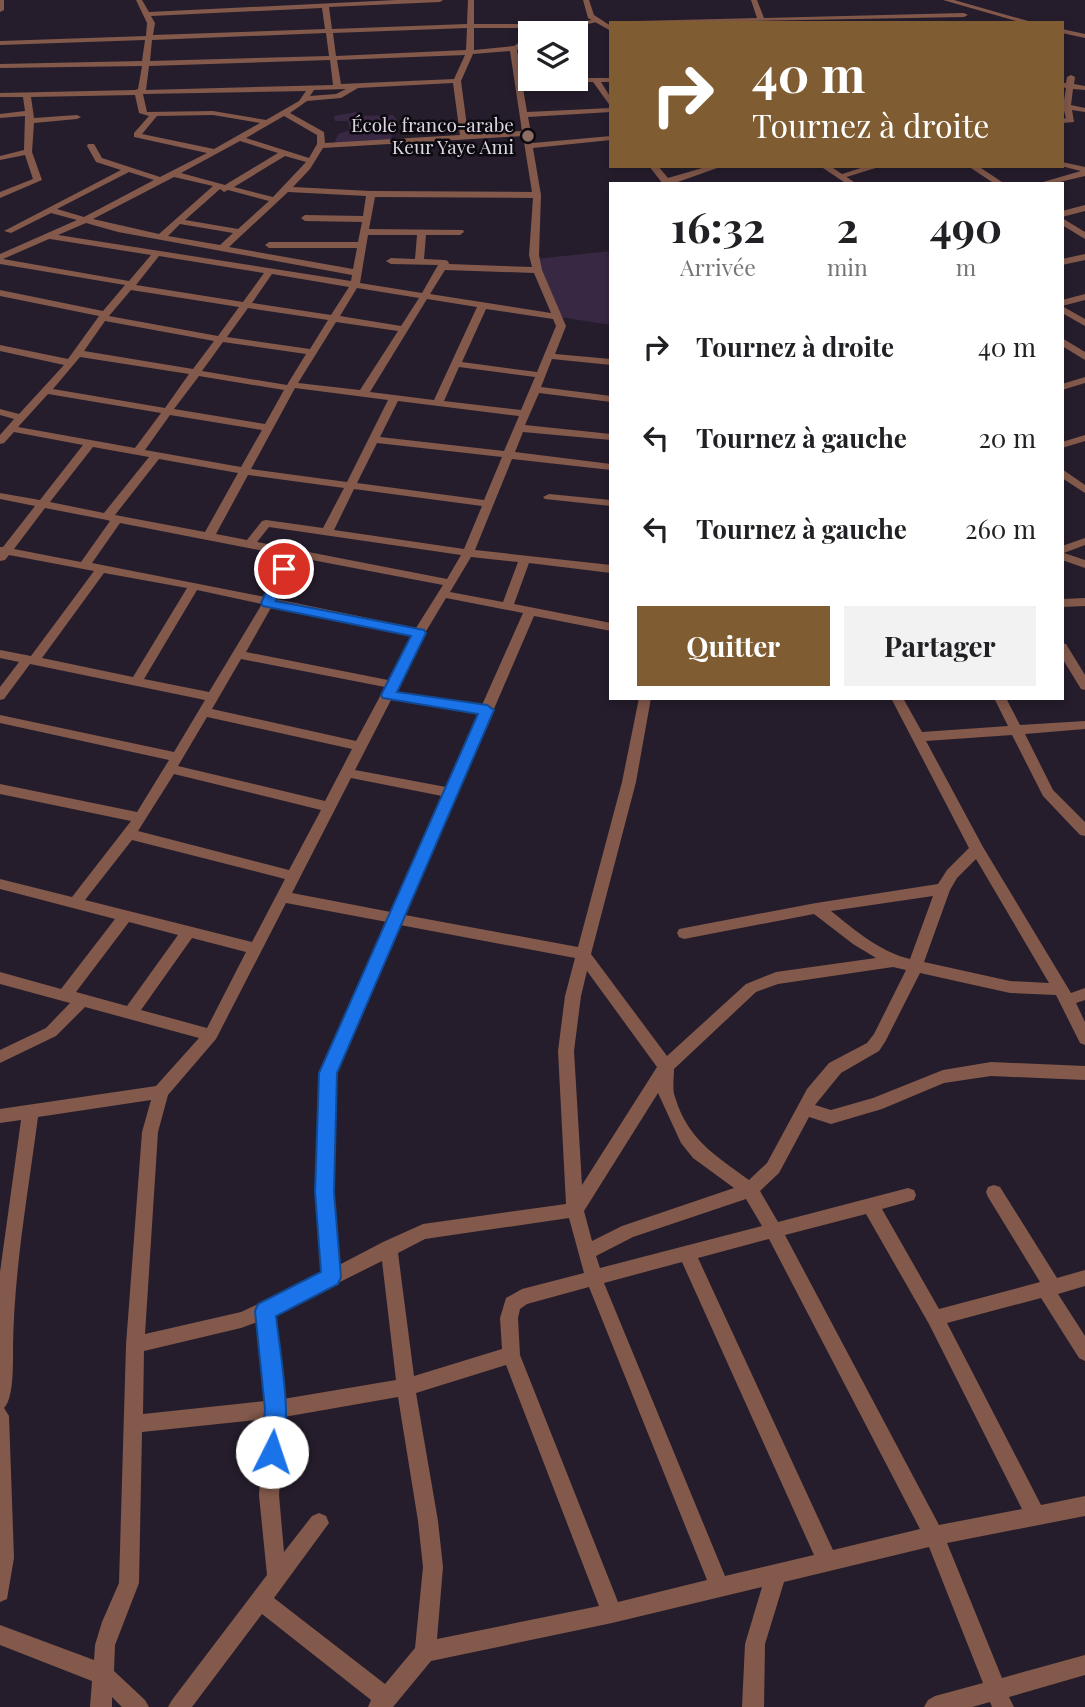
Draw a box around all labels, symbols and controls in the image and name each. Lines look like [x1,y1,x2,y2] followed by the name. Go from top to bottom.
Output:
[518,21,588,91] map controls
[518,21,588,91] button: layers
[752,40,865,105] text: 40 m
[637,49,728,140] icon: right
[752,103,990,146] text: Tournez à droite
[351,111,514,159] place label: École franco-arabe Keur Yaye Ami
[520,128,536,144] marker: École franco-arabe Keur Yaye Ami
[671,198,765,254] text: 16:32
[836,198,858,254] text: 2
[930,198,1002,254] text: 490
[680,251,756,282] text: Arrivée
[827,251,868,282] text: min
[956,251,976,282] text: m
[637,328,675,366] icon: right
[696,329,894,364] text: Tournez à droite
[978,329,1036,364] text: 40 m
[637,419,675,457] icon: left
[696,420,907,455] text: Tournez à gauche
[978,420,1036,455] text: 20 m
[637,510,675,548] icon: left
[696,511,907,546] text: Tournez à gauche
[965,511,1036,546] text: 260 m
[254,539,314,599] pin
[265,550,303,588] icon: arrive
[637,606,830,686] button: Quitter
[844,606,1036,686] button: Partager
[235,1415,309,1489] position arrow

